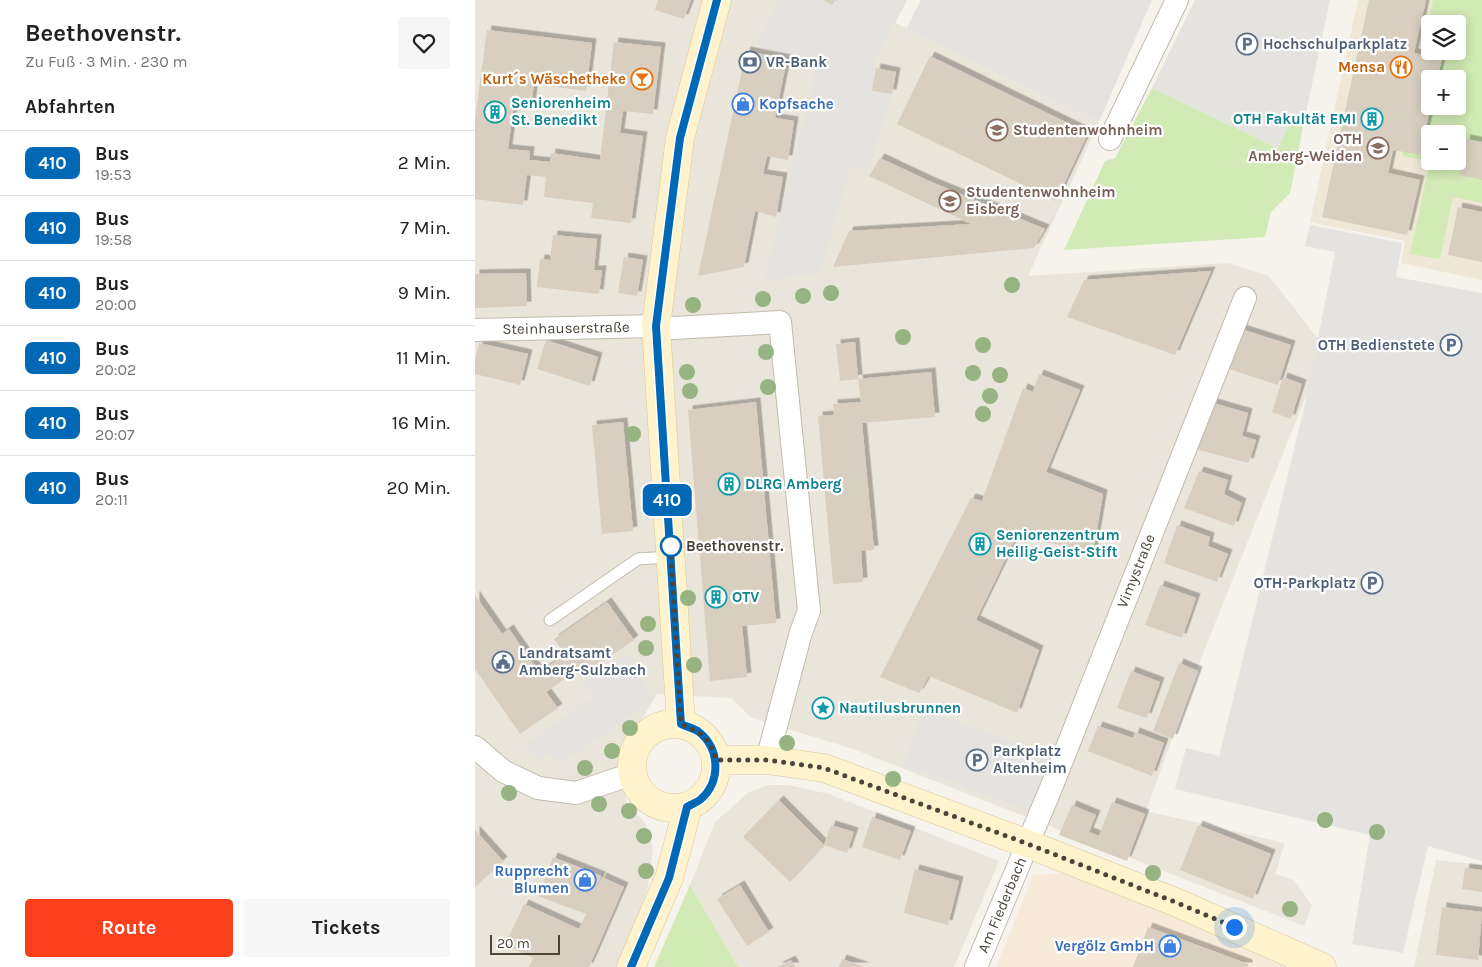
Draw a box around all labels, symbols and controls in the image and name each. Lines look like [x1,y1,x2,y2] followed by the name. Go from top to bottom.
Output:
[1421,15,1466,170] map controls
[1421,15,1466,60] button: layers
[398,17,450,69] button: heart
[25,19,181,47] text: Beethovenstr.
[1235,32,1259,56] parking icon: Hochschulparkplatz
[1263,35,1407,53] place label: Hochschulparkplatz
[738,50,762,74] bank icon: VR-Bank
[25,52,187,71] text: Zu Fuß · 3 Min. · 230 m
[766,53,827,71] place label: VR-Bank
[1389,55,1413,79] restaurant icon: Mensa
[1338,58,1385,76] place label: Mensa
[630,67,654,91] bar icon: Kurt´s Wäschetheke
[482,70,626,88] place label: Kurt´s Wäschetheke
[1421,70,1466,115] button: +
[731,92,755,116] shop icon: Kopfsache
[511,94,611,129] place label: Seniorenheim St. Benedikt
[759,95,834,113] place label: Kopfsache
[25,96,115,118] text: Abfahrten
[483,100,507,124] building icon: Seniorenheim St. Benedikt
[1360,107,1384,131] building icon: OTH Fakultät EMI
[1233,110,1356,128] place label: OTH Fakultät EMI
[985,118,1009,142] school or university icon: Studentenwohnheim
[1013,121,1163,139] place label: Studentenwohnheim
[1421,125,1466,170] button: −
[1248,130,1362,165] place label: OTH Amberg-Weiden
[1366,136,1390,160] school or university icon: OTH Amberg-Weiden
[95,143,129,165] text: Bus
[38,152,67,174] text: 410
[398,152,450,174] text: 2 Min.
[95,165,132,184] text: 19:53
[966,183,1116,218] place label: Studentenwohnheim Eisberg
[938,189,962,213] school or university icon: Studentenwohnheim Eisberg
[95,208,129,230] text: Bus
[38,217,67,239] text: 410
[400,217,450,239] text: 7 Min.
[95,230,132,249] text: 19:58
[95,273,129,295] text: Bus
[38,282,67,304] text: 410
[398,282,450,304] text: 9 Min.
[95,295,136,314] text: 20:00
[502,318,630,338] street label: Steinhauserstraße
[1439,333,1463,357] parking icon: OTH Bedienstete
[1318,336,1435,354] place label: OTH Bedienstete
[95,338,129,360] text: Bus
[38,347,67,369] text: 410
[396,347,450,369] text: 11 Min.
[95,360,136,379] text: 20:02
[95,403,129,425] text: Bus
[38,412,67,434] text: 410
[392,412,450,434] text: 16 Min.
[95,425,134,444] text: 20:07
[95,468,129,490] text: Bus
[717,472,741,496] building icon: DLRG Amberg
[745,475,842,493] place label: DLRG Amberg
[38,477,67,499] text: 410
[387,477,450,499] text: 20 Min.
[638,484,696,516] line badge: 410
[653,489,681,511] text: 410
[95,490,128,509] text: 20:11
[996,526,1120,561] place label: Seniorenzentrum Heilig-Geist-Stift
[1113,531,1159,611] street label: Vimystraße
[968,532,992,556] building icon: Seniorenzentrum Heilig-Geist-Stift
[660,535,682,557] marker: Beethovenstr.
[686,537,783,555] place label: Beethovenstr.
[1360,571,1384,595] parking icon: OTH-Parkplatz
[1254,574,1356,592] place label: OTH-Parkplatz
[704,585,728,609] building icon: OTV
[732,588,759,606] place label: OTV
[519,644,646,679] place label: Landratsamt Amberg-Sulzbach
[491,650,515,674] public building icon: Landratsamt Amberg-Sulzbach
[811,696,835,720] place icon: Nautilusbrunnen
[839,699,961,717] place label: Nautilusbrunnen
[993,742,1067,777] place label: Parkplatz Altenheim
[965,748,989,772] parking icon: Parkplatz Altenheim
[974,854,1030,956] street label: Am Fiederbach
[495,862,569,897] place label: Rupprecht Blumen
[573,868,597,892] shop icon: Rupprecht Blumen
[25,899,233,957] button: Route
[243,899,450,957] button: Tickets
[1222,915,1247,940] your location
[490,932,560,955] scale bar
[1158,934,1182,958] shop icon: Vergölz GmbH
[497,935,530,952] text: 20 m
[1055,937,1154,955] place label: Vergölz GmbH

